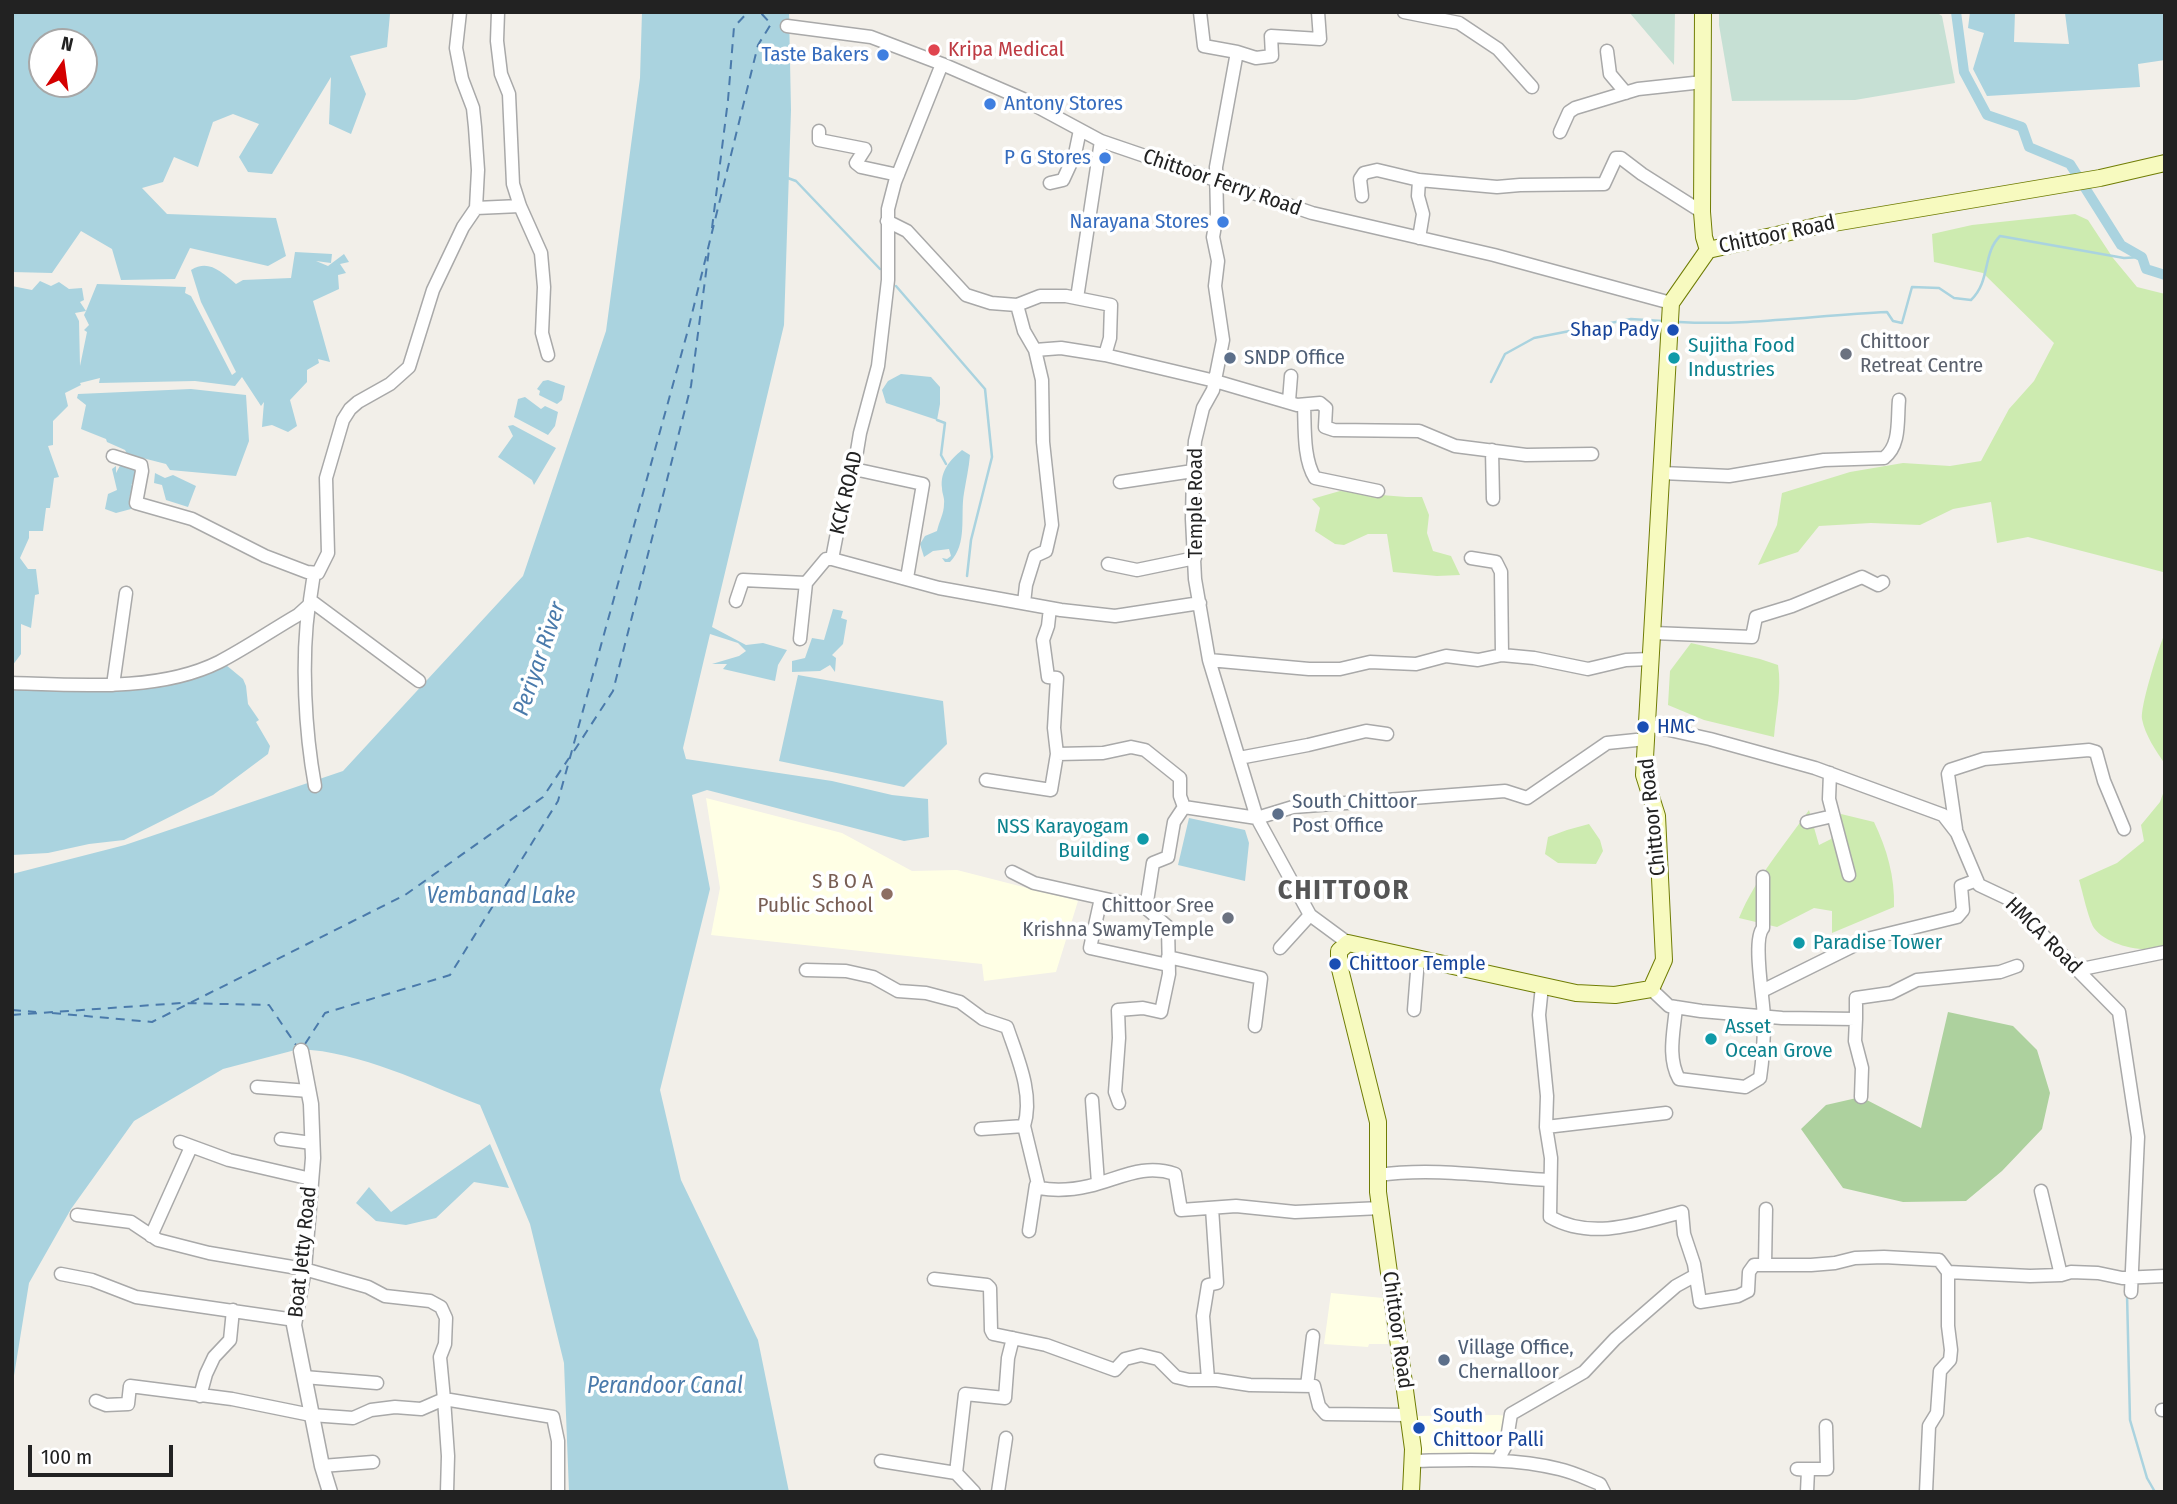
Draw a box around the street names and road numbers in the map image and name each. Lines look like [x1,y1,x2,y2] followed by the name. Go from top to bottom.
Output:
[1139,144,1305,222] street label: Chittoor Ferry Road
[1717,210,1837,260] street label: Chittoor Road
[1183,448,1209,558] street label: Temple Road
[825,449,869,537] street label: KCK ROAD
[1634,757,1672,877] street label: Chittoor Road
[2000,893,2086,979] street label: HMCA Road
[284,1185,322,1319] street label: Boat Jetty Road
[1376,1270,1418,1390] street label: Chittoor Road

